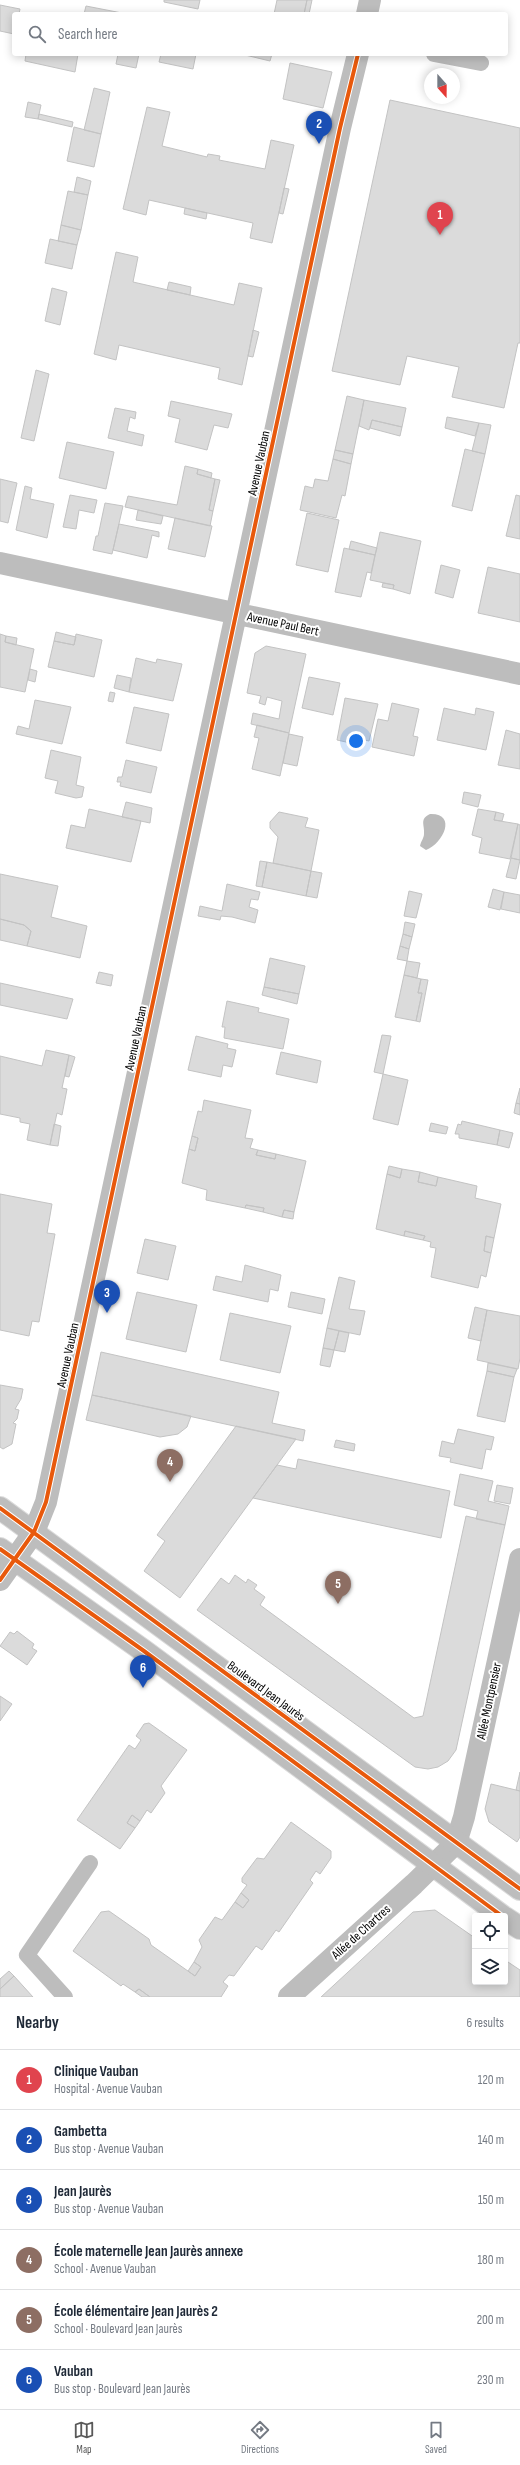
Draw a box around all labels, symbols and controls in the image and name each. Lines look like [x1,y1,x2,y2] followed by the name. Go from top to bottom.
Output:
[12,12,508,56] search box
[26,23,48,45] icon: search
[58,25,118,44] text: Search here
[424,68,460,104] north arrow
[306,111,332,144] pin: 2
[427,202,453,235] pin: 1
[244,429,274,498] street label: Avenue Vauban
[245,608,320,639] street label: Avenue Paul Bert
[346,731,366,751] your location
[121,1004,151,1073] street label: Avenue Vauban
[94,1280,120,1313] pin: 3
[53,1321,83,1390] street label: Avenue Vauban
[157,1449,183,1482] pin: 4
[325,1571,351,1604] pin: 5
[130,1655,156,1688] pin: 6
[224,1657,308,1725] street label: Boulevard Jean Jaurès
[473,1661,505,1742] street label: Allée Montpensier
[327,1901,394,1963] street label: Allée de Chartres
[472,1913,508,1985] map controls
[472,1913,508,1949] button: locate
[472,1949,508,1985] button: layers
[16,2013,59,2033] text: Nearby
[466,2015,504,2031] text: 6 results
[54,2062,138,2081] text: Clinique Vauban
[26,2072,32,2088] text: 1
[478,2072,504,2088] text: 120 m
[54,2081,162,2097] text: Hospital · Avenue Vauban
[54,2122,107,2141] text: Gambetta
[26,2132,32,2148] text: 2
[478,2132,504,2148] text: 140 m
[54,2141,164,2157] text: Bus stop · Avenue Vauban
[54,2182,112,2201] text: Jean Jaurès
[26,2192,32,2208] text: 3
[478,2192,504,2208] text: 150 m
[54,2201,164,2217] text: Bus stop · Avenue Vauban
[54,2242,243,2261] text: École maternelle Jean Jaurès annexe
[26,2252,32,2268] text: 4
[478,2252,504,2268] text: 180 m
[54,2261,156,2277] text: School · Avenue Vauban
[54,2302,218,2321] text: École élémentaire Jean Jaurès 2
[26,2312,32,2328] text: 5
[477,2312,504,2328] text: 200 m
[54,2321,182,2337] text: School · Boulevard Jean Jaurès
[54,2362,93,2381] text: Vauban
[26,2372,32,2388] text: 6
[477,2372,504,2388] text: 230 m
[54,2381,190,2397] text: Bus stop · Boulevard Jean Jaurès
[73,2419,95,2456] tab: Map
[241,2419,279,2456] tab: Directions
[425,2419,447,2456] tab: Saved

